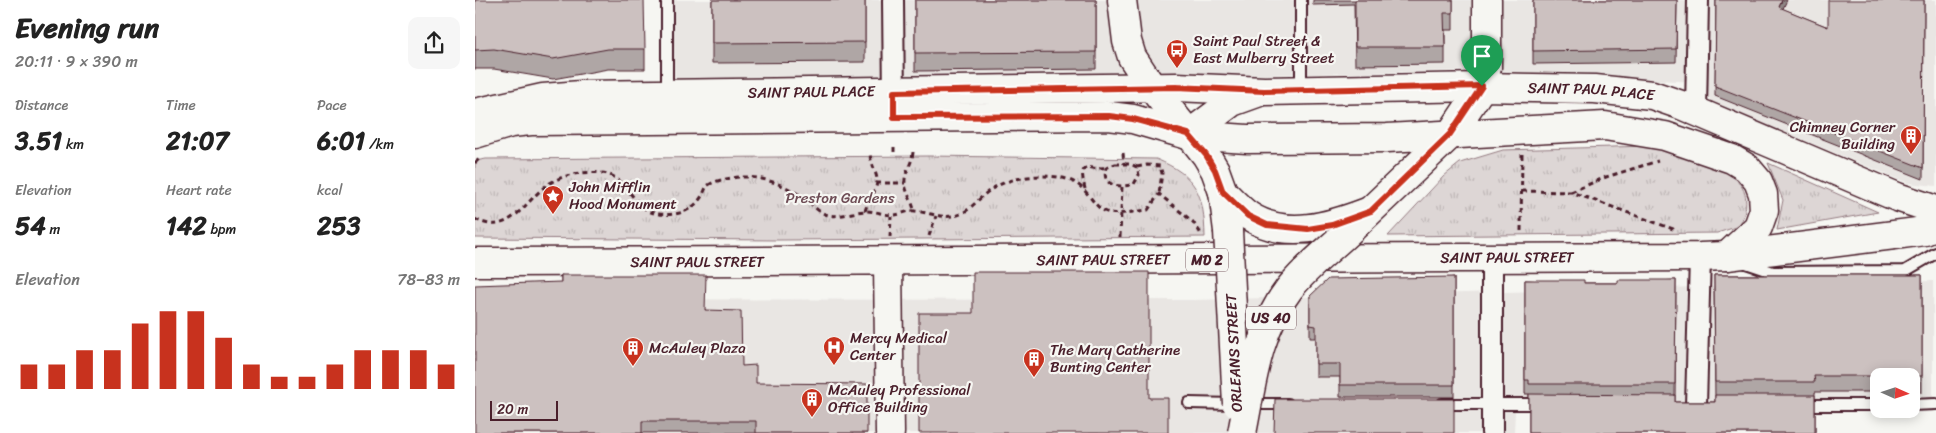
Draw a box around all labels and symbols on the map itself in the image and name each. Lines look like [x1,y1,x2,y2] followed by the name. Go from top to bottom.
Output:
[1193,28,1335,71] place label: Saint Paul Street & East Mulberry Street
[1461,35,1503,86] pin
[1165,38,1189,69] bus stop icon: Saint Paul Street & East Mulberry Street
[1527,75,1657,108] street label: SAINT PAUL PLACE
[747,78,877,106] street label: SAINT PAUL PLACE
[1790,114,1896,157] place label: Chimney Corner Building
[1899,124,1923,155] building icon: Chimney Corner Building
[568,174,677,217] place label: John Mifflin Hood Monument
[541,184,565,215] place icon: John Mifflin Hood Monument
[785,185,895,211] park label: Preston Gardens
[1440,244,1575,271] street label: SAINT PAUL STREET
[1036,246,1171,273] street label: SAINT PAUL STREET
[1186,248,1228,272] road number: MD 2
[630,249,765,275] street label: SAINT PAUL STREET
[1218,292,1250,413] street label: ORLEANS STREET
[1246,306,1296,330] road number: US 40
[850,325,948,368] place label: Mercy Medical Center
[649,335,746,361] place label: McAuley Plaza
[822,335,846,366] hospital icon: Mercy Medical Center
[621,336,645,367] building icon: McAuley Plaza
[1050,337,1180,380] place label: The Mary Catherine Bunting Center
[1022,347,1046,378] building icon: The Mary Catherine Bunting Center
[1870,368,1920,418] north arrow
[828,377,971,420] place label: McAuley Professional Office Building
[800,387,824,418] building icon: McAuley Professional Office Building
[490,398,557,421] scale bar

